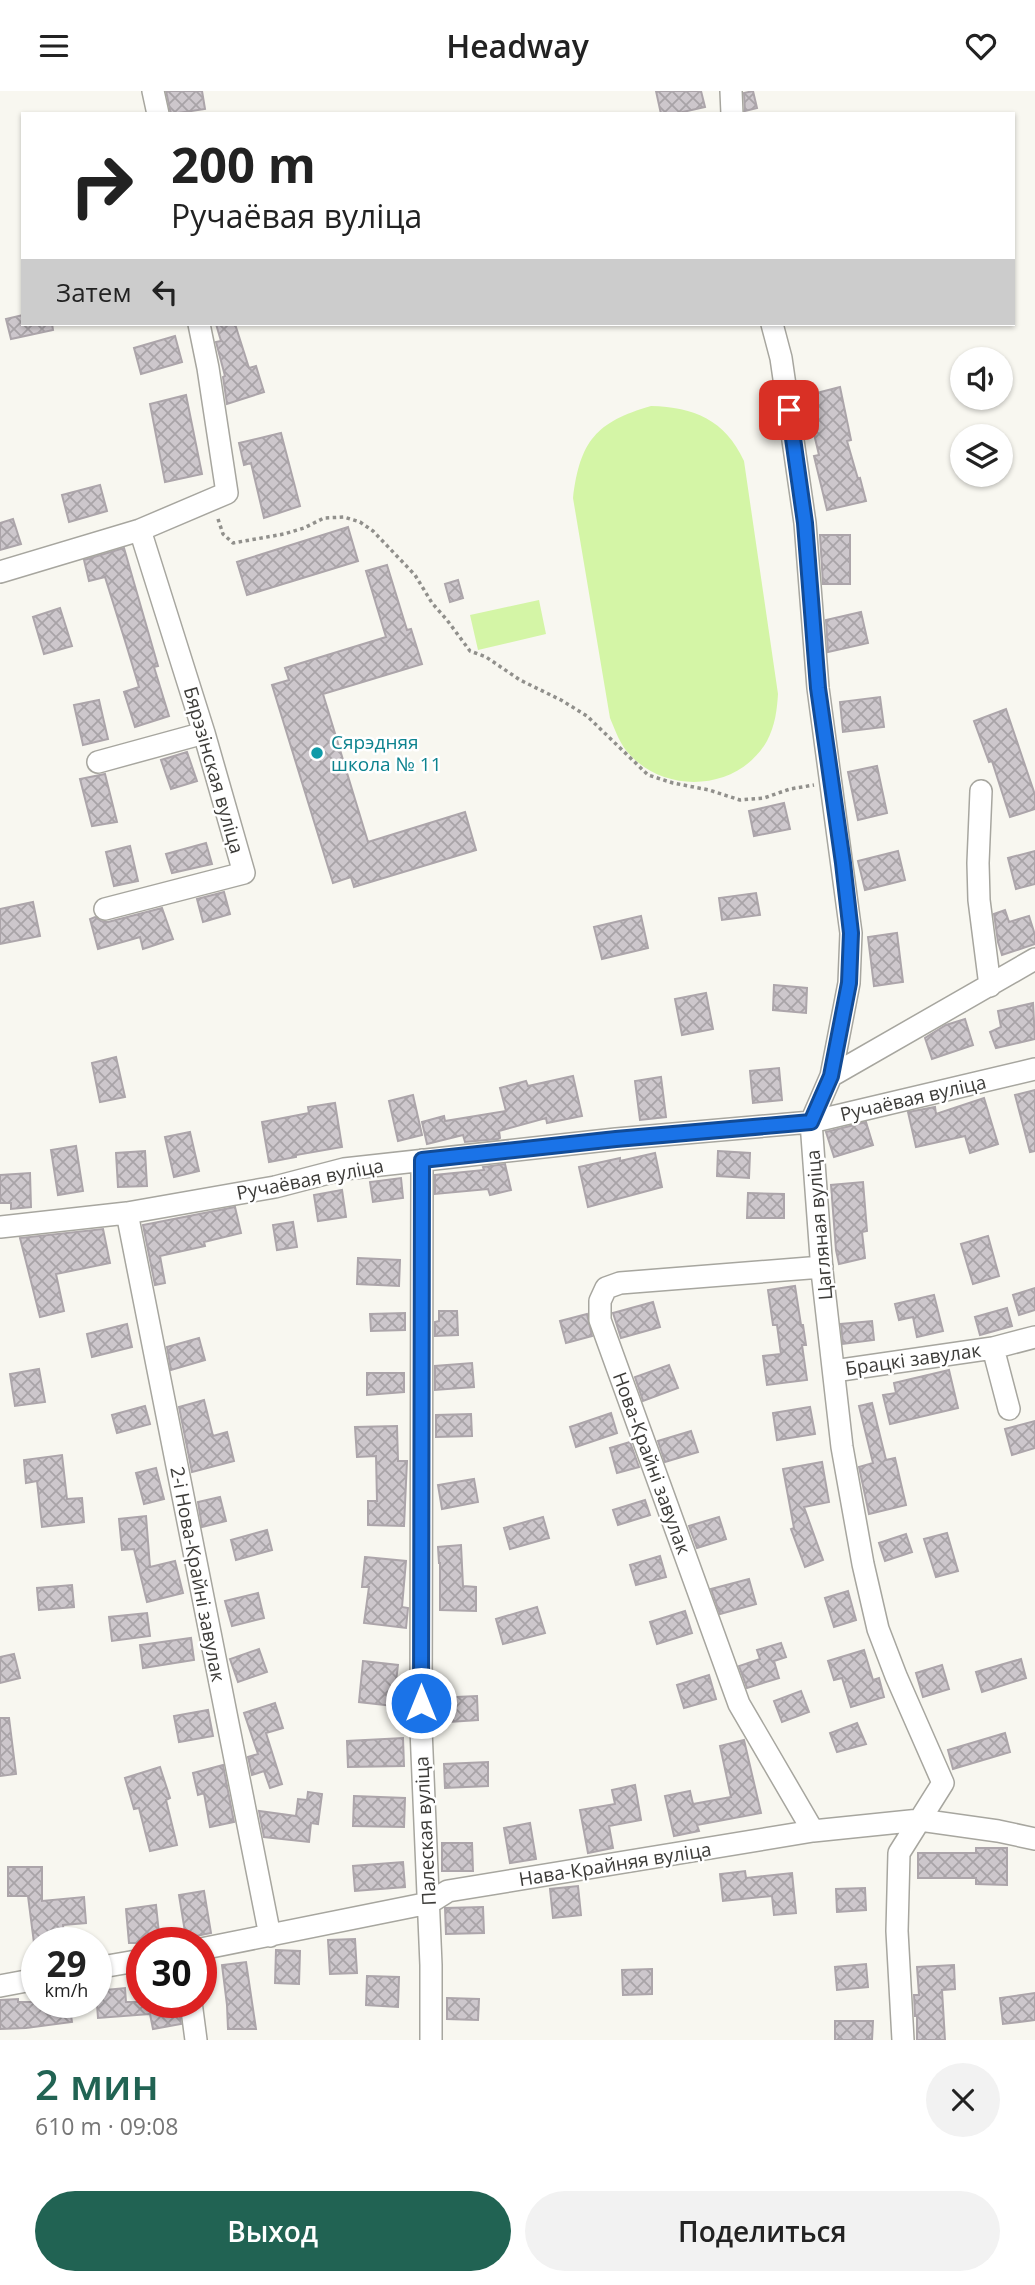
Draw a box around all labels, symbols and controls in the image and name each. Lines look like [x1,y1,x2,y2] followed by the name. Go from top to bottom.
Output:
[446,24,589,67] text: Headway
[35,27,73,65] icon: menu
[962,27,1000,65] icon: heart
[171,131,316,197] text: 200 m
[56,140,147,231] icon: right
[171,194,422,237] text: Ручаёвая вуліца
[146,273,184,311] icon: left
[56,274,132,310] text: Затем
[950,347,1013,487] map controls
[950,347,1013,410] button: sound
[759,380,819,440] pin
[770,391,808,429] icon: arrive
[950,424,1013,487] button: layers
[178,683,250,857] street label: Бярэзінская вуліца
[331,729,442,777] place label: Сярэдняя школа № 11
[309,745,325,761] marker: Сярэдняя школа № 11
[837,1069,989,1127] street label: Ручаёвая вуліца
[799,1149,839,1301] street label: Цагляная вуліца
[234,1152,386,1206] street label: Ручаёвая вуліца
[844,1337,983,1381] street label: Брацкі завулак
[607,1368,697,1558] street label: Нова-Крайні завулак
[164,1464,232,1684] street label: 2-і Нова-Крайні завулак
[384,1666,458,1740] position arrow
[408,1756,442,1906] street label: Палеская вуліца
[517,1836,713,1892] street label: Нава-Крайняя вуліца
[126,1927,217,2018] speed limit sign: 30
[46,1940,87,1987] text: 29
[45,1978,88,2002] text: km/h
[35,2055,159,2112] text: 2 мин
[926,2063,1000,2137] button: close
[35,2110,178,2142] text: 610 m · 09:08
[35,2191,511,2271] button: Выход
[525,2191,1000,2271] button: Поделиться

